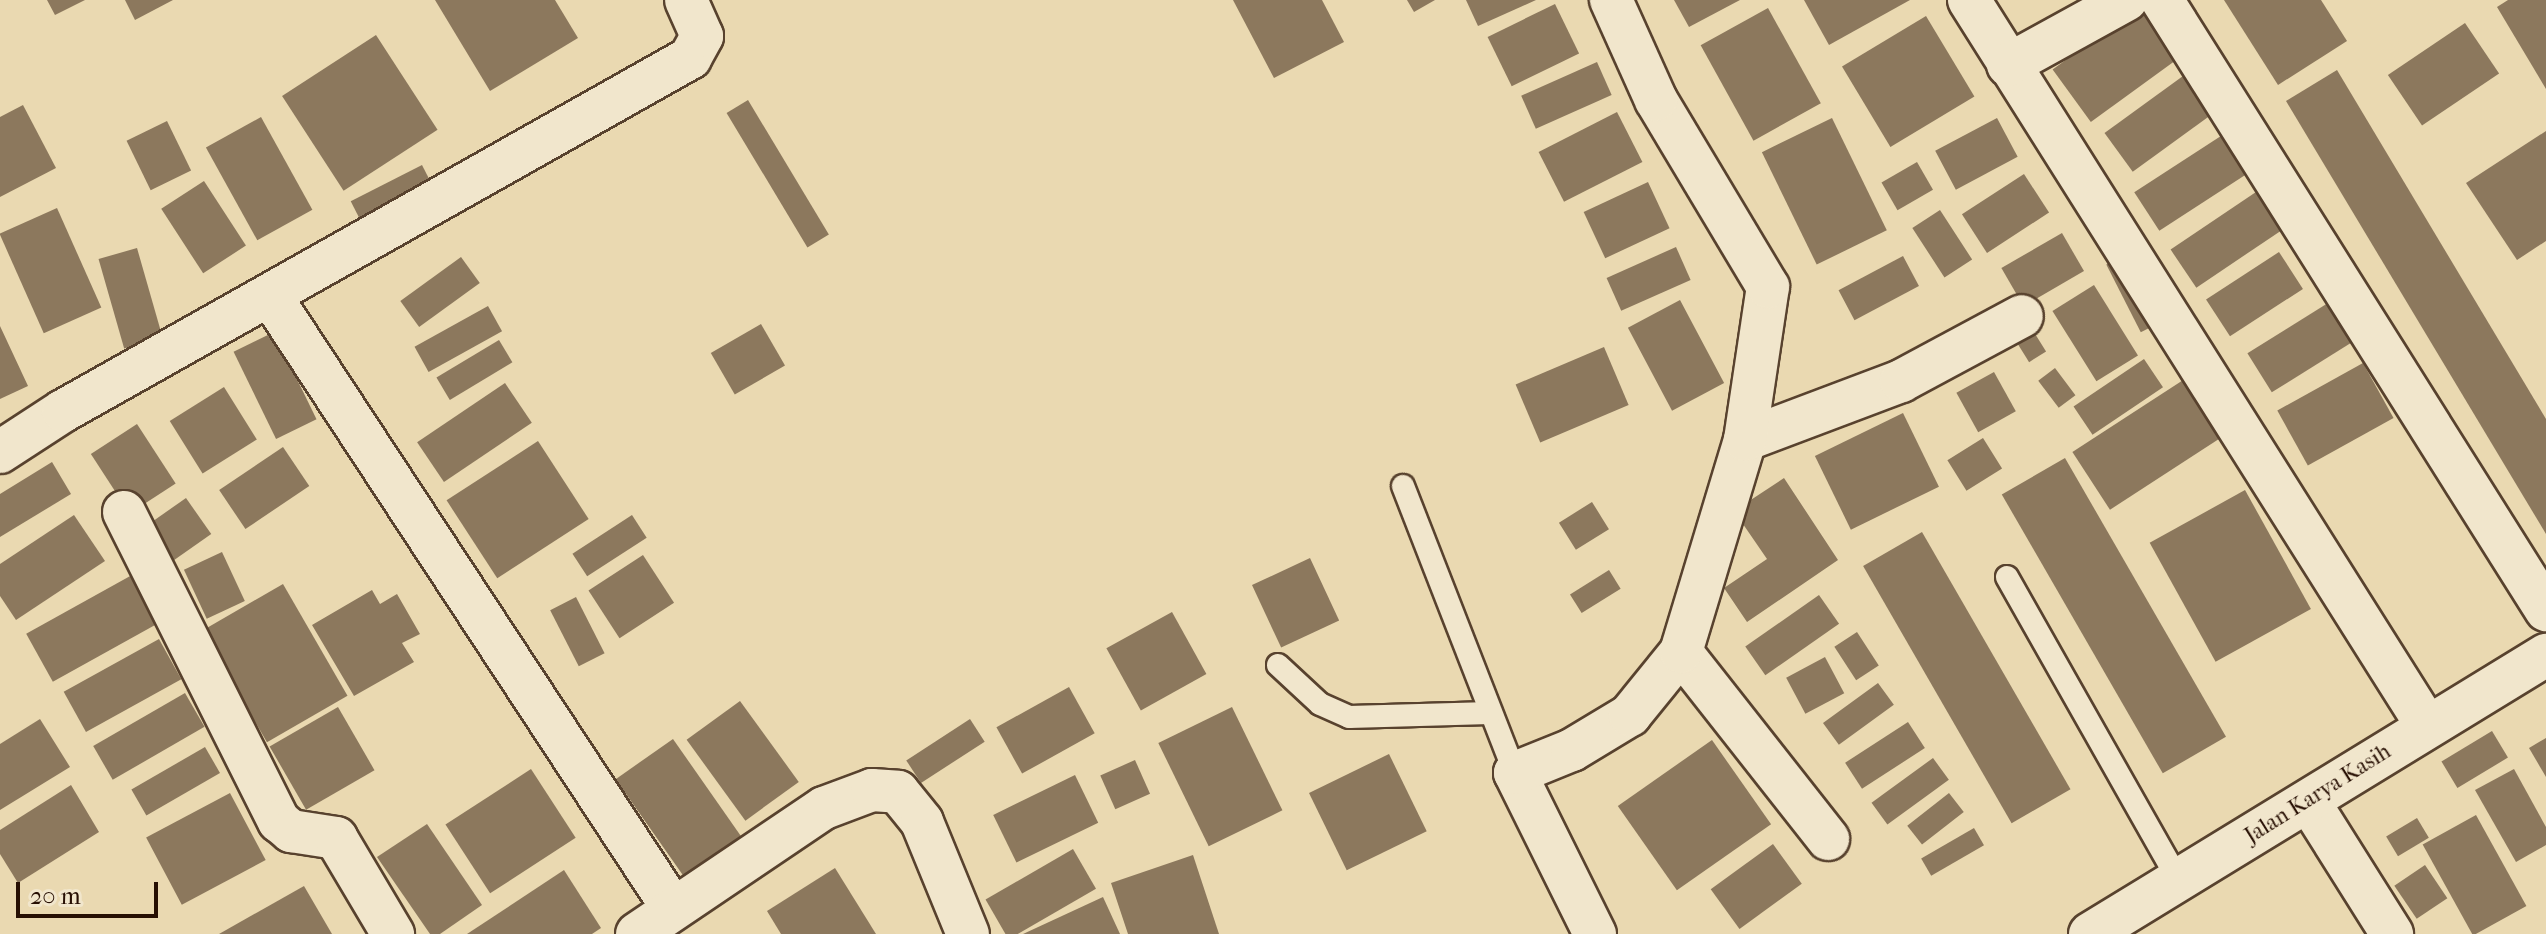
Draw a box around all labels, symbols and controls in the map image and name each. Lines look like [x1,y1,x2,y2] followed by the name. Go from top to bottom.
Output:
[2240,739,2396,849] street label: Jalan Karya Kasih
[20,866,162,916] scale bar
[30,882,81,910] text: 20 m

